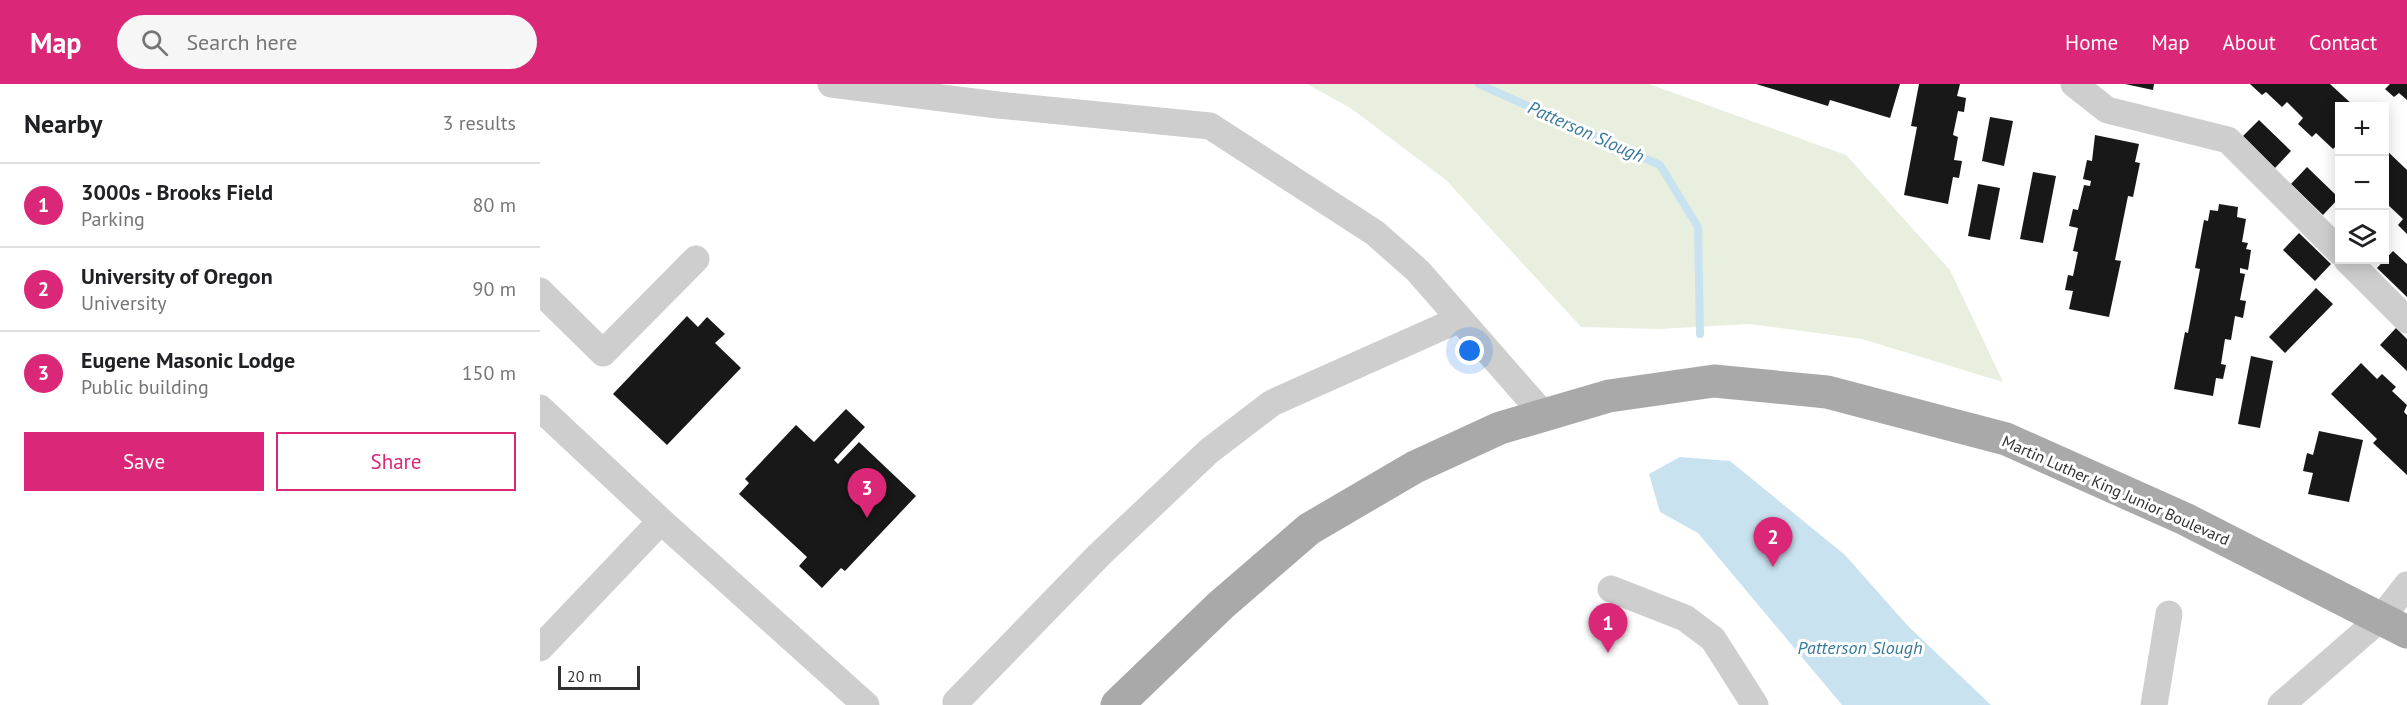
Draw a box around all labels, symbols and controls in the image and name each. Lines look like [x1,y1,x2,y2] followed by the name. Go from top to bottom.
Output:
[117,15,537,69] search box
[30,24,81,61] text: Map
[138,26,171,59] icon: search
[186,28,297,56] text: Search here
[2065,29,2118,56] text: Home
[2151,29,2190,56] text: Map
[2223,29,2276,56] text: About
[2309,29,2377,56] text: Contact
[1524,96,1648,167] water label: Patterson Slough
[2335,102,2389,264] map controls
[2335,102,2389,156] button: +
[24,107,102,140] text: Nearby
[443,110,516,136] text: 3 results
[2335,156,2389,210] button: −
[81,178,273,206] text: 3000s - Brooks Field
[38,192,49,218] text: 1
[473,192,516,218] text: 80 m
[81,206,145,232] text: Parking
[2335,210,2389,264] button: layers
[81,262,273,290] text: University of Oregon
[38,276,49,302] text: 2
[473,276,516,302] text: 90 m
[81,290,167,316] text: University
[1455,336,1484,365] your location
[81,346,295,374] text: Eugene Masonic Lodge
[38,360,49,386] text: 3
[462,360,516,386] text: 150 m
[81,374,209,400] text: Public building
[1999,431,2233,549] street label: Martin Luther King Junior Boulevard
[24,432,264,491] button: Save
[276,432,516,491] button: Share
[848,468,886,518] pin: 3
[1754,518,1792,567] pin: 2
[1588,604,1628,653] pin: 1
[1798,636,1922,659] water label: Patterson Slough
[558,663,640,690] scale bar
[567,666,602,686] text: 20 m

